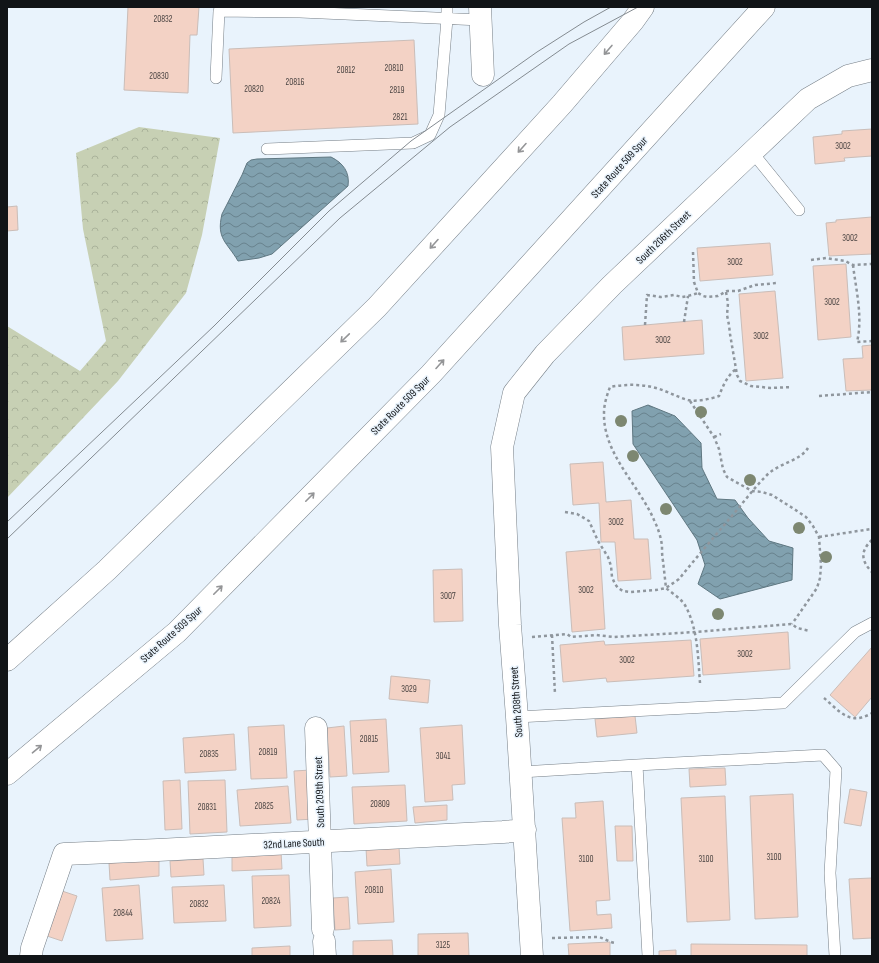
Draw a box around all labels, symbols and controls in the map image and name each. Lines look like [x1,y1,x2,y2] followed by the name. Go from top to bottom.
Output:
[153,14,173,25] house number: 20832
[603,45,612,56] one-way arrow
[385,63,403,74] house number: 20810
[337,65,356,76] house number: 20812
[149,71,169,82] house number: 20830
[286,77,304,88] house number: 20816
[244,84,264,95] house number: 20820
[390,85,404,96] house number: 2819
[393,112,408,123] house number: 2821
[588,134,650,201] street label: State Route 509 Spur
[835,141,851,152] house number: 3002
[517,143,526,153] one-way arrow
[633,208,694,267] street label: South 206th Street
[842,233,858,244] house number: 3002
[429,239,439,249] one-way arrow
[727,257,743,268] house number: 3002
[824,297,840,308] house number: 3002
[753,331,769,342] house number: 3002
[340,333,350,343] one-way arrow
[655,335,671,346] house number: 3002
[435,359,445,369] one-way arrow
[368,373,433,438] street label: State Route 509 Spur
[305,492,315,502] one-way arrow
[608,517,624,528] house number: 3002
[213,585,223,595] one-way arrow
[578,585,594,596] house number: 3002
[440,591,456,602] house number: 3007
[138,603,205,665] street label: State Route 509 Spur
[737,649,753,660] house number: 3002
[619,655,635,666] house number: 3002
[507,665,525,738] street label: South 208th Street
[401,684,417,695] house number: 3029
[360,734,379,745] house number: 20815
[32,745,42,754] one-way arrow
[259,747,277,758] house number: 20819
[199,749,219,760] house number: 20835
[436,751,451,762] house number: 3041
[312,756,327,828] street label: South 209th Street
[370,799,390,810] house number: 20809
[254,801,274,812] house number: 20825
[198,802,217,813] house number: 20831
[263,835,325,852] street label: 32nd Lane South
[767,852,781,863] house number: 3100
[579,854,593,865] house number: 3100
[699,854,713,865] house number: 3100
[365,885,383,896] house number: 20810
[261,896,281,907] house number: 20824
[189,899,209,910] house number: 20832
[113,908,133,919] house number: 20844
[436,940,451,951] house number: 3125

